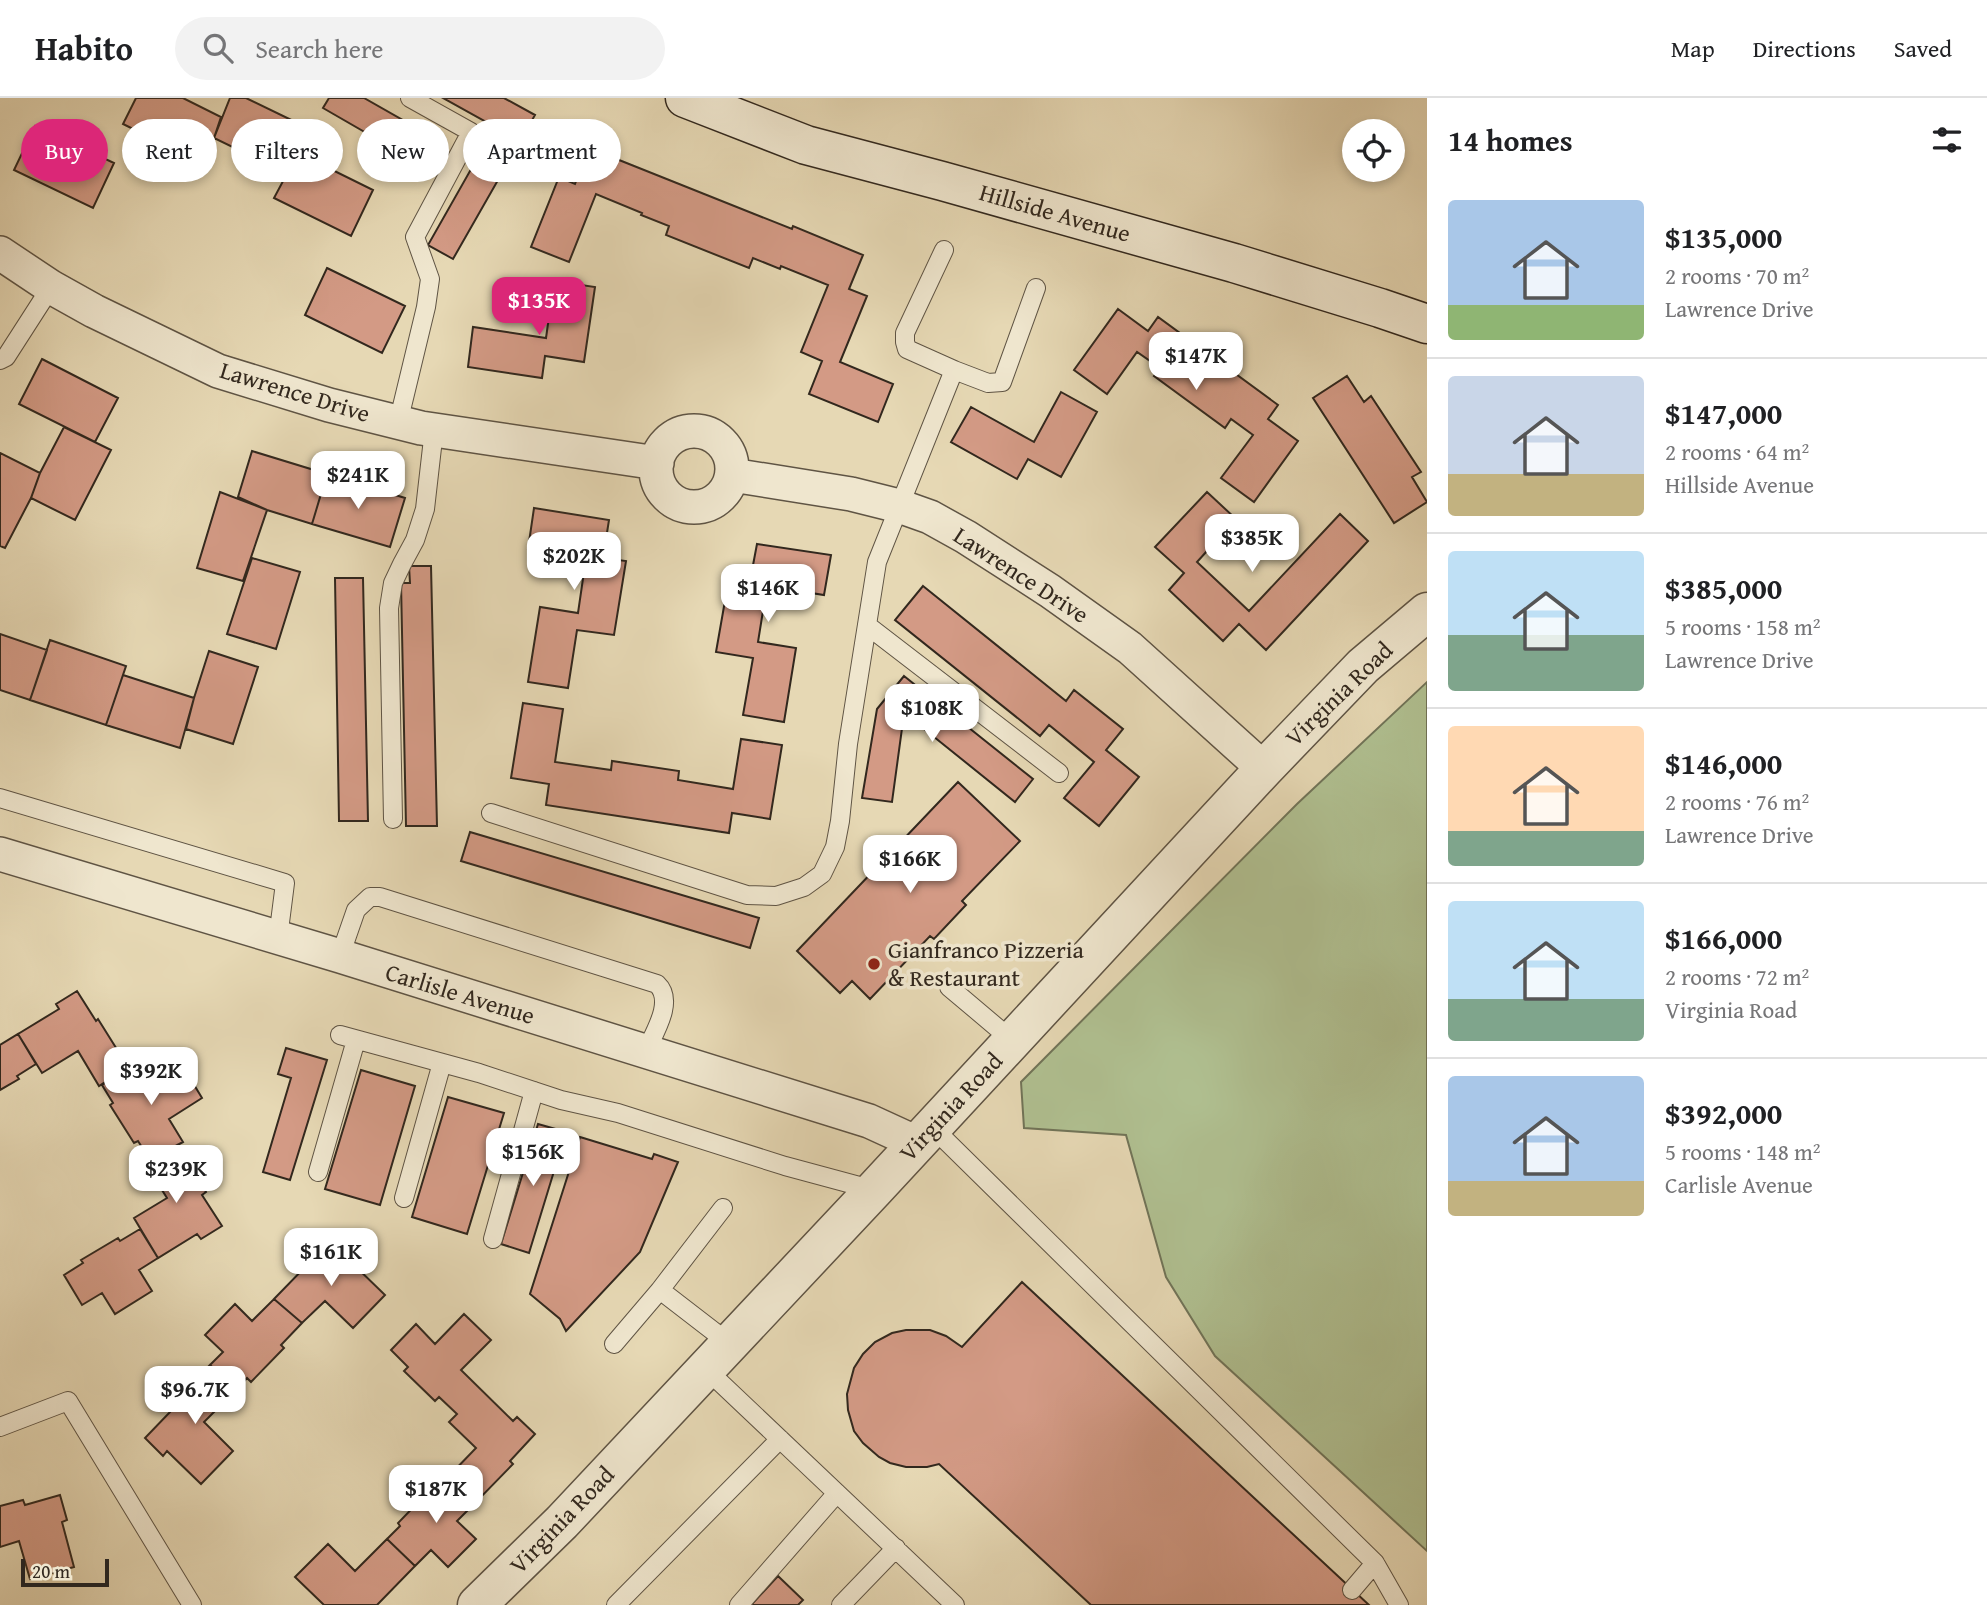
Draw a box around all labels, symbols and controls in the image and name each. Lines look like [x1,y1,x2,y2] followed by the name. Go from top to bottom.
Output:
[175,17,665,80] search box
[35,24,133,72] text: Habito
[199,29,237,67] icon: search
[255,29,383,68] text: Search here
[1671,31,1715,66] text: Map
[1753,31,1856,66] text: Directions
[1894,31,1952,66] text: Saved
[1448,118,1573,162] text: 14 homes
[21,119,108,182] chip: Buy
[122,119,217,182] chip: Rent
[231,119,343,182] chip: Filters
[357,119,449,182] chip: New
[463,119,621,182] chip: Apartment
[1342,119,1405,182] map controls
[1342,119,1405,182] button: locate
[1928,121,1966,159] icon: filters
[976,174,1135,251] street label: Hillside Avenue
[1665,215,1782,259] text: $135,000
[1504,228,1588,312] icon: home
[1665,259,1809,292] text: 2 rooms · 70 m²
[490,278,588,337] pin: $135K
[508,283,570,316] text: $135K
[1665,292,1814,325] text: Lawrence Drive
[1147,332,1245,392] pin: $147K
[1165,338,1227,371] text: $147K
[216,352,374,431] street label: Lawrence Drive
[1665,391,1782,435] text: $147,000
[1504,404,1588,488] icon: home
[1665,435,1809,468] text: 2 rooms · 64 m²
[309,452,407,511] pin: $241K
[327,457,389,490] text: $241K
[1665,468,1814,501] text: Hillside Avenue
[1203,514,1301,574] pin: $385K
[947,518,1096,631] street label: Lawrence Drive
[1221,520,1283,553] text: $385K
[525,532,623,592] pin: $202K
[543,538,605,571] text: $202K
[719,564,817,624] pin: $146K
[1665,566,1782,610] text: $385,000
[737,570,799,603] text: $146K
[1504,579,1588,663] icon: home
[1665,610,1820,643] text: 5 rooms · 158 m²
[1277,633,1401,754] street label: Virginia Road
[1665,643,1814,676] text: Lawrence Drive
[883,684,981,744] pin: $108K
[901,690,963,723] text: $108K
[1665,741,1782,785] text: $146,000
[1504,754,1588,838] icon: home
[1665,785,1809,818] text: 2 rooms · 76 m²
[1665,818,1814,851] text: Lawrence Drive
[861,836,959,895] pin: $166K
[879,841,941,874] text: $166K
[1665,916,1782,960] text: $166,000
[1504,929,1588,1013] icon: home
[888,932,1085,995] place label: Gianfranco Pizzeria & Restaurant
[381,954,539,1033] street label: Carlisle Avenue
[866,956,882,972] marker: Gianfranco Pizzeria & Restaurant
[1665,960,1809,993] text: 2 rooms · 72 m²
[1665,993,1797,1026] text: Virginia Road
[891,1044,1011,1169] street label: Virginia Road
[102,1048,200,1107] pin: $392K
[120,1053,182,1086] text: $392K
[1665,1091,1782,1135] text: $392,000
[1504,1104,1588,1188] icon: home
[484,1128,582,1188] pin: $156K
[502,1134,564,1167] text: $156K
[1665,1135,1820,1168] text: 5 rooms · 148 m²
[127,1146,225,1205] pin: $239K
[145,1151,207,1184] text: $239K
[1665,1168,1813,1201] text: Carlisle Avenue
[282,1228,380,1288] pin: $161K
[300,1234,362,1267] text: $161K
[138,1366,252,1426] pin: $96.7K
[161,1372,229,1405] text: $96.7K
[501,1458,622,1581] street label: Virginia Road
[387,1466,485,1525] pin: $187K
[405,1471,467,1504] text: $187K
[21,1556,108,1588] scale bar
[32,1557,70,1585] text: 20 m

